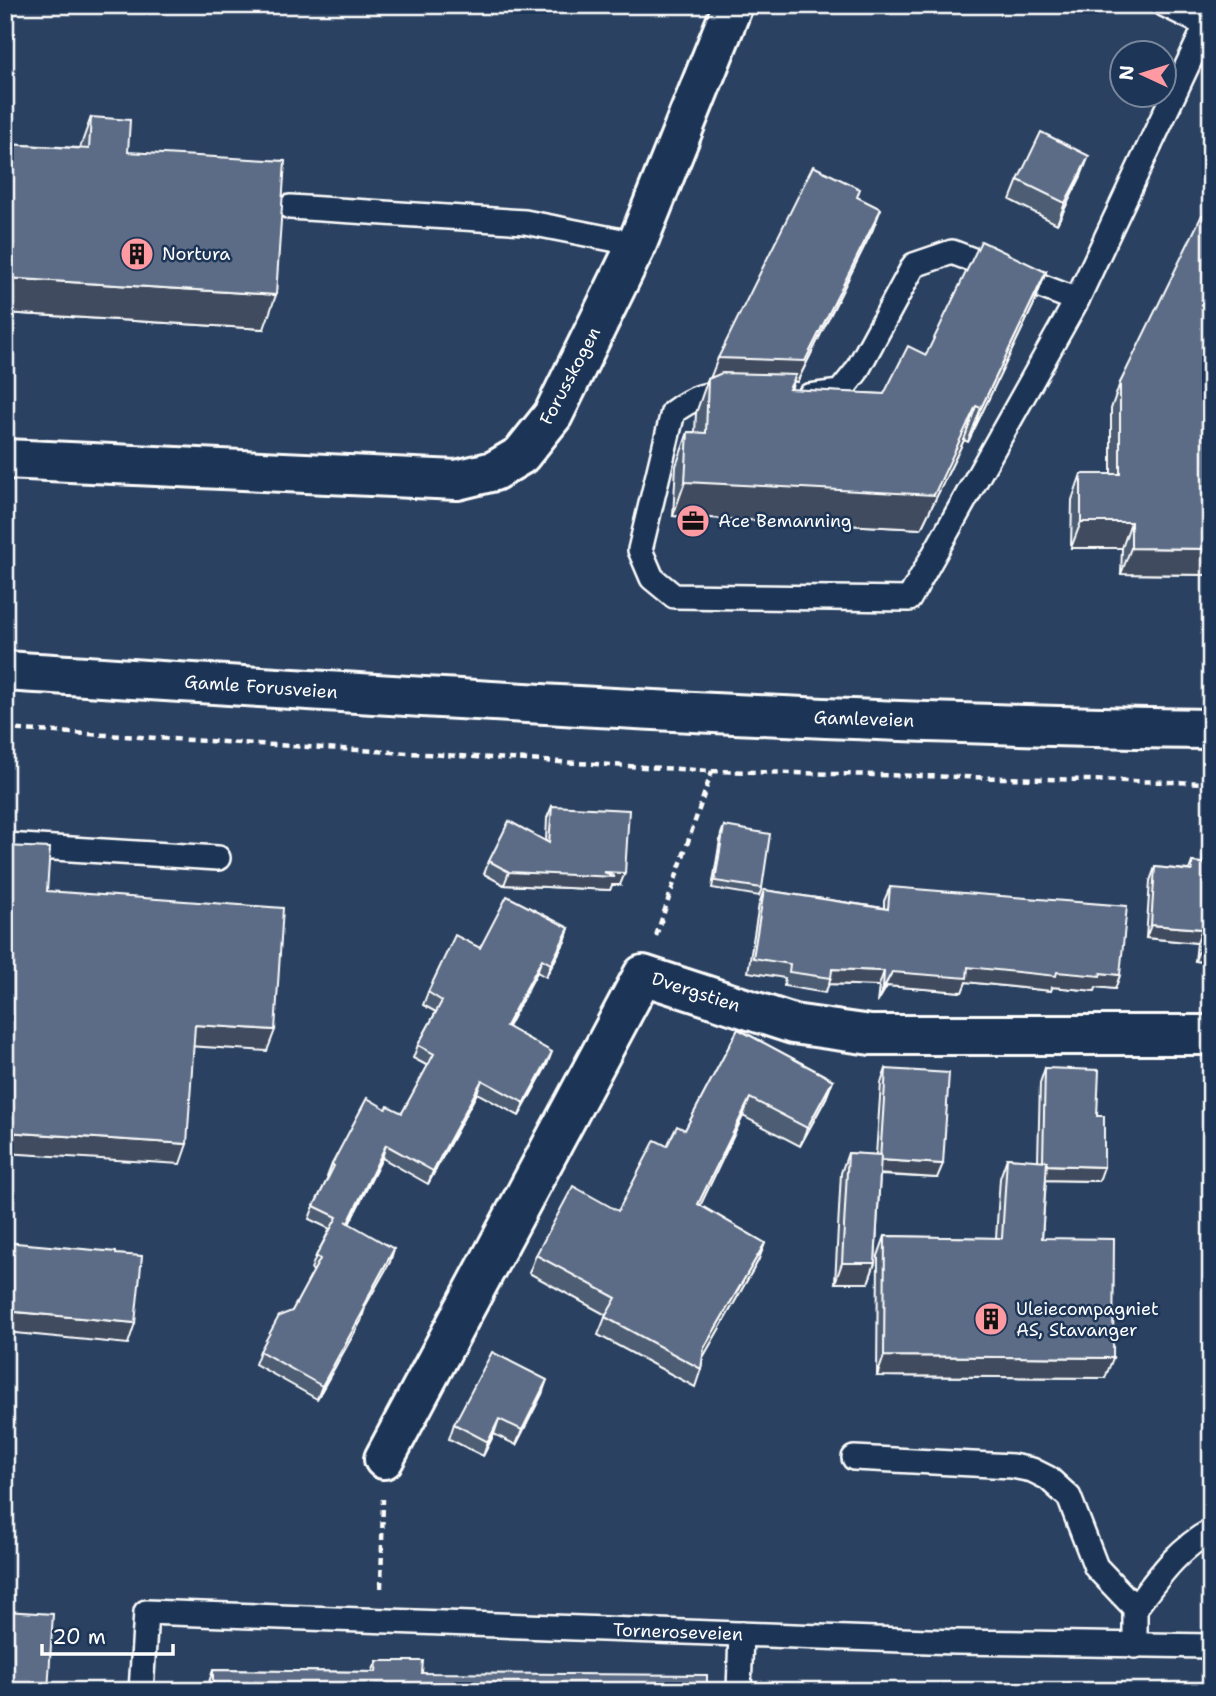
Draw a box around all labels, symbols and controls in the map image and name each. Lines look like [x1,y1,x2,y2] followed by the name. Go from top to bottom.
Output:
[1108,38,1178,108] north arrow
[1114,64,1140,81] text: N
[118,235,156,273] building icon: Nortura
[162,242,230,266] place label: Nortura
[534,323,606,429] street label: Forusskogen
[674,502,712,540] office icon: Ace Bemanning
[718,509,852,533] place label: Ace Bemanning
[183,670,339,704] street label: Gamle Forusveien
[813,705,915,733] street label: Gamleveien
[649,966,743,1018] street label: Dvergstien
[1016,1297,1159,1342] place label: Uleiecompagniet AS, Stavanger
[972,1300,1010,1338] building icon: Uleiecompagniet AS, Stavanger
[42,1612,173,1656] scale bar
[613,1618,743,1646] street label: Torneroseveien
[52,1623,106,1651] text: 20 m

